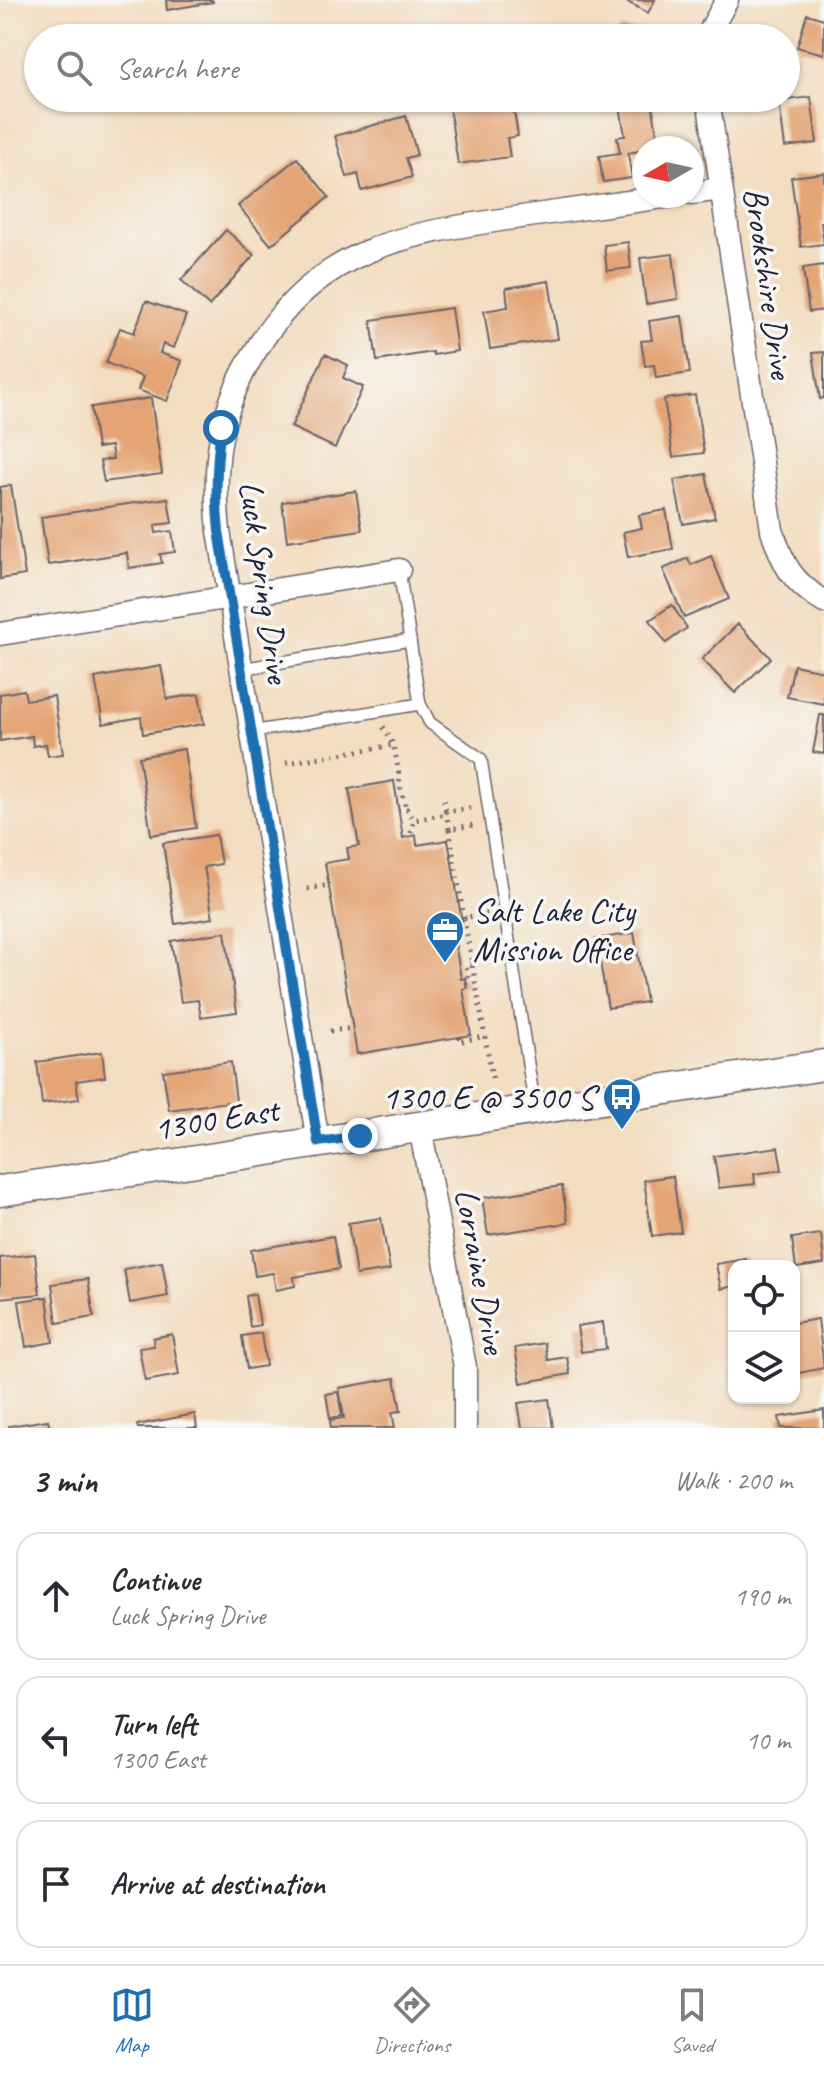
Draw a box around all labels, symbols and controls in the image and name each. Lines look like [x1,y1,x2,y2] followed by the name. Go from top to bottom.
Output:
[24,24,800,112] search box
[52,46,96,90] icon: search
[116,49,238,87] text: Search here
[632,136,704,208] north arrow
[734,185,804,383] street label: Brookshire Drive
[203,410,239,446] route start
[230,478,301,687] street label: Luck Spring Drive
[473,889,637,971] place label: Salt Lake City Mission Office
[424,909,466,964] office icon: Salt Lake City Mission Office
[382,1076,600,1119] place label: 1300 E @ 3500 S
[601,1076,643,1131] bus stop icon: 1300 E @ 3500 S
[151,1087,285,1150] street label: 1300 East
[342,1118,378,1154] route end
[445,1185,517,1359] street label: Lorraine Drive
[728,1260,800,1404] map controls
[728,1260,800,1332] button: locate
[728,1332,800,1404] button: layers
[32,1459,97,1502] text: 3 min
[675,1464,792,1497] text: Walk · 200 m
[110,1561,200,1599] text: Continue
[34,1574,78,1618] icon: ahead
[734,1580,790,1613] text: 190 m
[110,1599,265,1632] text: Luck Spring Drive
[110,1705,197,1743] text: Turn left
[34,1718,78,1762] icon: left
[746,1724,790,1757] text: 10 m
[110,1743,206,1776] text: 1300 East
[34,1862,78,1906] icon: arrive
[110,1865,325,1903] text: Arrive at destination
[110,1983,154,2059] tab: Map
[374,1983,450,2059] tab: Directions
[670,1983,714,2059] tab: Saved

